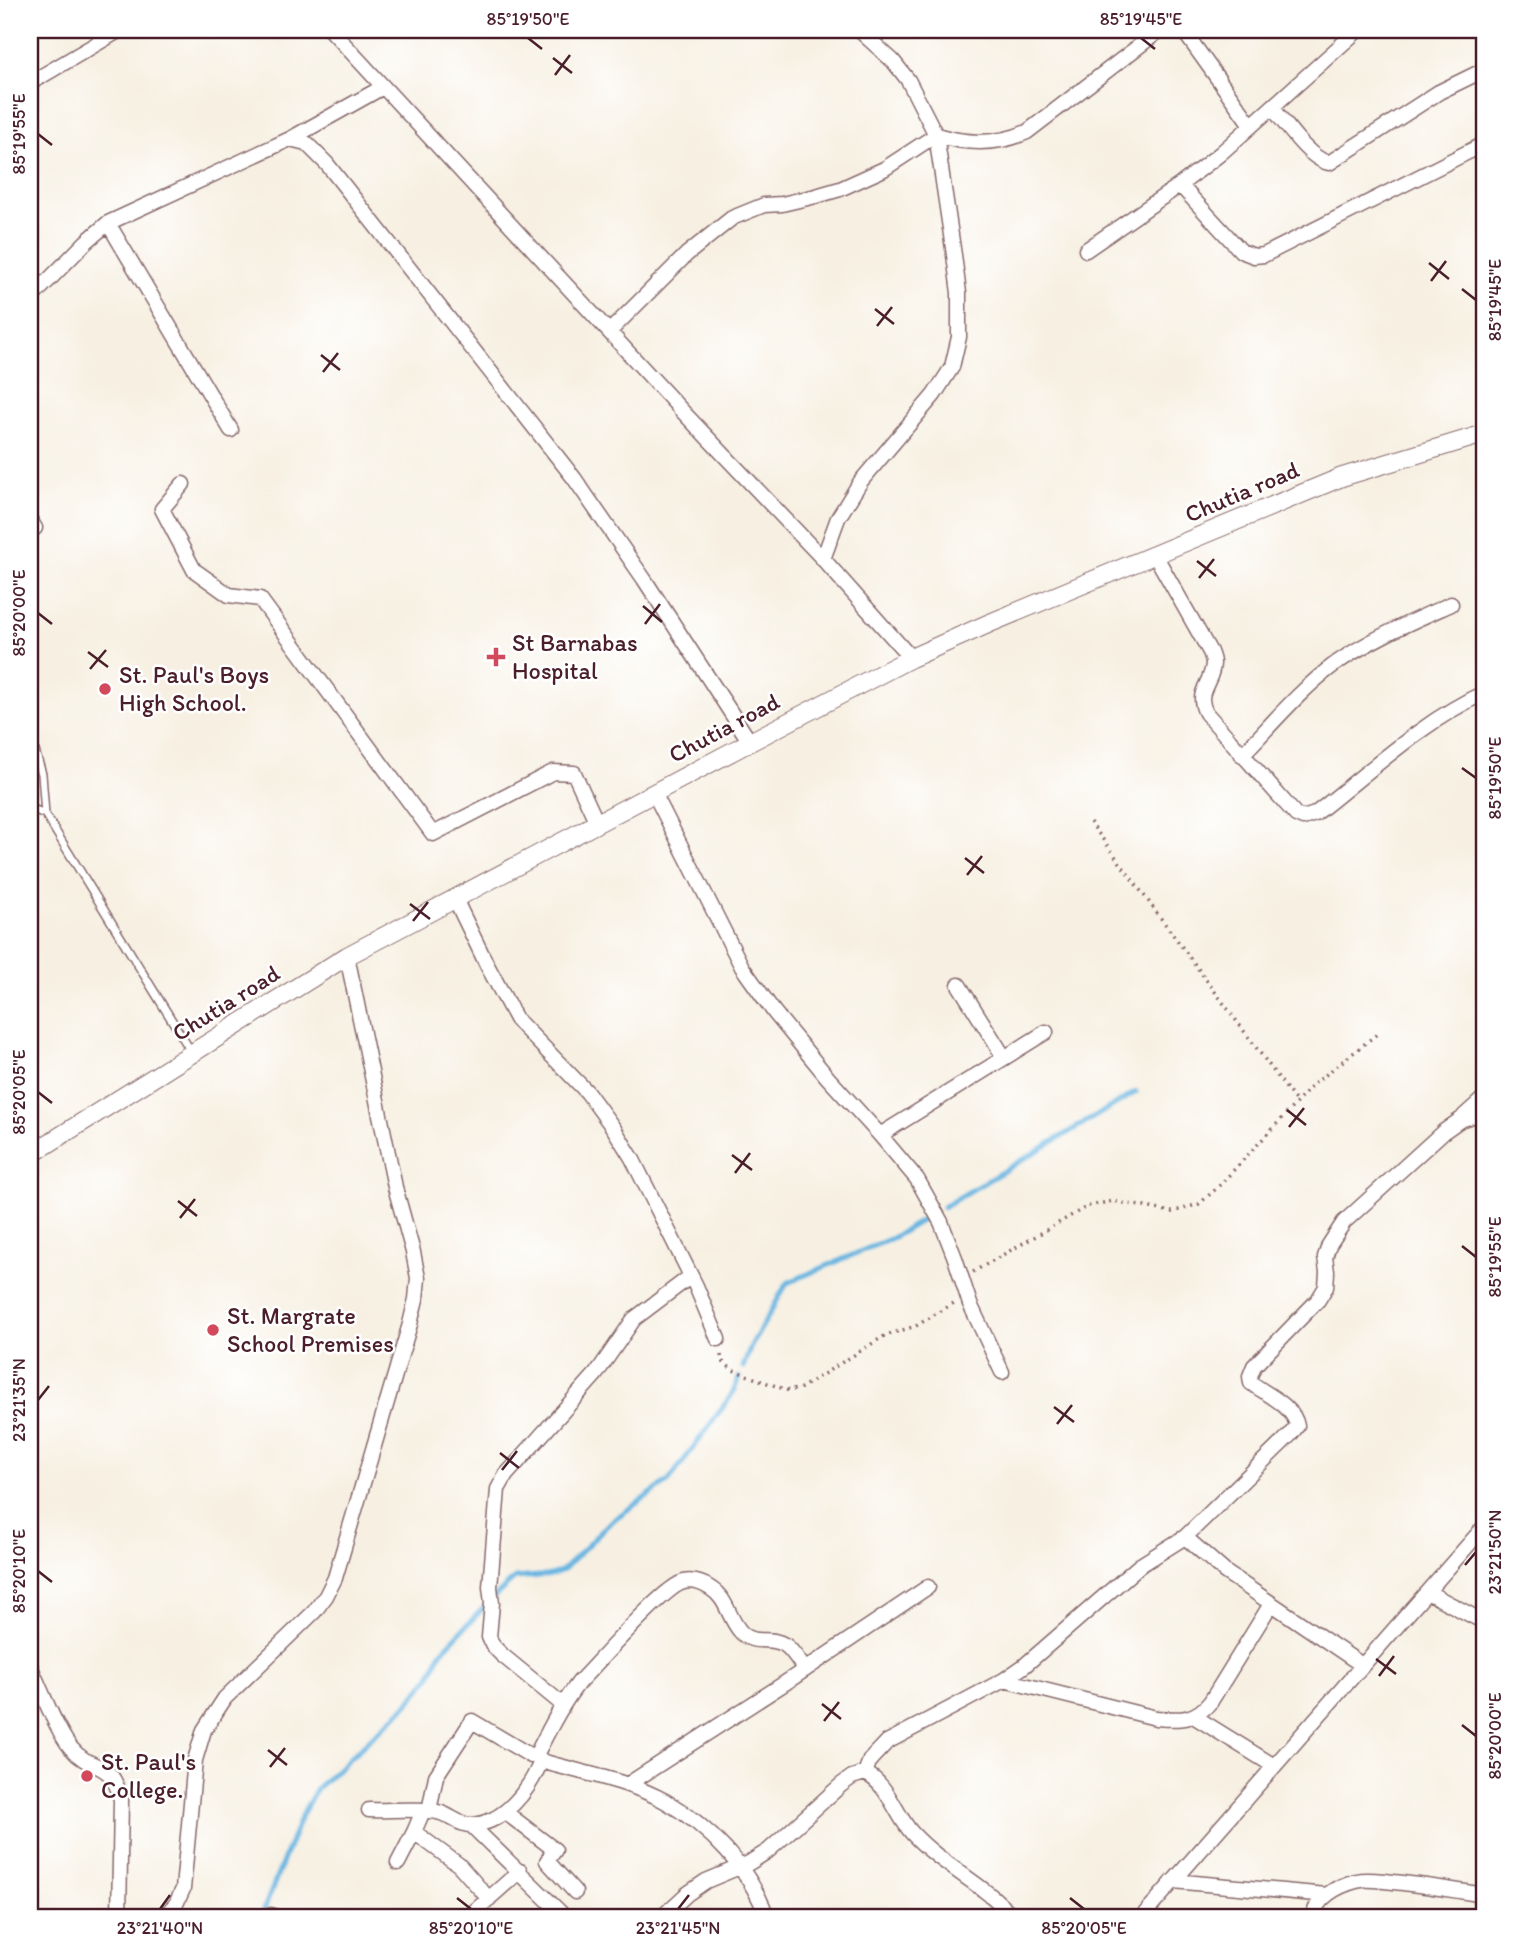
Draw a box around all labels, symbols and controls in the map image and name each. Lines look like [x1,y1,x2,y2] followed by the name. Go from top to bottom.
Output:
[487,8,569,30] text: 85°19'50"E
[1100,8,1182,30] text: 85°19'45"E
[8,93,30,175] text: 85°19'55"E
[1484,259,1506,341] text: 85°19'45"E
[1180,454,1303,529] street label: Chutia road
[8,569,30,657] text: 85°20'00"E
[512,628,638,685] place label: St Barnabas Hospital
[486,647,506,667] marker: St Barnabas Hospital
[119,660,269,717] place label: St. Paul's Boys High School.
[97,681,113,697] marker: St. Paul's Boys High School.
[663,686,784,769] street label: Chutia road
[1484,737,1506,819] text: 85°19'50"E
[167,958,285,1047] street label: Chutia road
[8,1049,30,1135] text: 85°20'05"E
[1484,1216,1506,1298] text: 85°19'55"E
[227,1301,394,1358] place label: St. Margrate School Premises
[205,1322,221,1338] marker: St. Margrate School Premises
[8,1358,30,1442] text: 23°21'35"N
[1484,1509,1506,1595] text: 23°21'50"N
[8,1529,30,1613] text: 85°20'10"E
[1484,1692,1506,1780] text: 85°20'00"E
[101,1747,196,1804] place label: St. Paul's College.
[79,1768,95,1784] marker: St. Paul's College.
[117,1917,203,1939] text: 23°21'40"N
[429,1917,513,1939] text: 85°20'10"E
[636,1917,720,1939] text: 23°21'45"N
[1041,1917,1127,1939] text: 85°20'05"E

